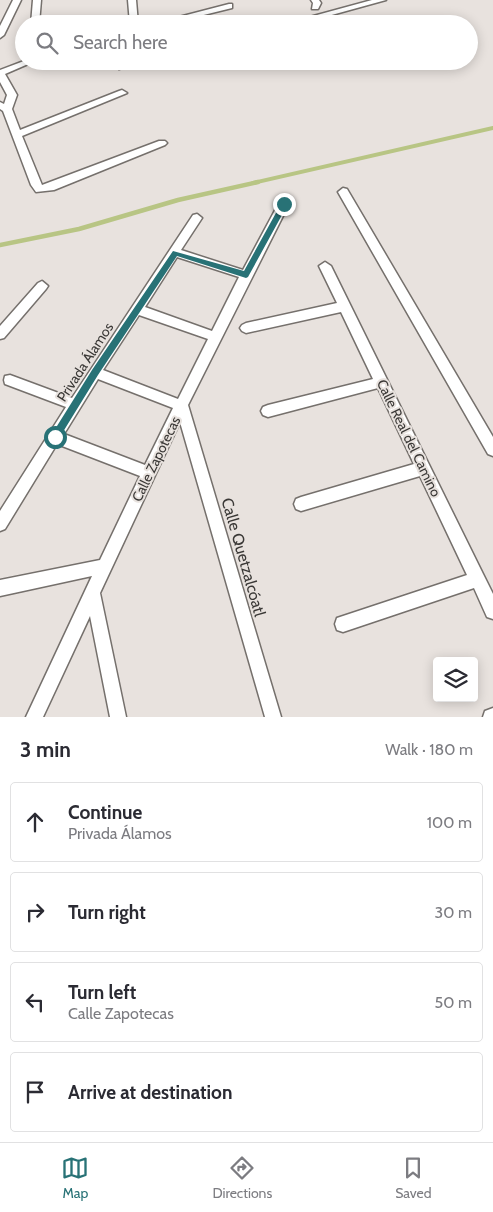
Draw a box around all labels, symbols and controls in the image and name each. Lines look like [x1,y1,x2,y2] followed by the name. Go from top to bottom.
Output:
[15,15,478,70] search box
[33,29,61,57] icon: search
[73,31,167,54] text: Search here
[273,193,296,216] route end
[53,319,117,405] street label: Privada Álamos
[373,376,445,500] street label: Calle Real del Camino
[128,413,184,505] street label: Calle Zapotecas
[44,426,67,449] route start
[217,496,270,619] street label: Calle Quetzalcóatl
[433,657,478,702] map controls
[433,657,478,702] button: layers
[20,737,71,762] text: 3 min
[385,740,473,759] text: Walk · 180 m
[68,801,142,824] text: Continue
[21,808,49,836] icon: ahead
[427,813,472,832] text: 100 m
[68,824,172,843] text: Privada Álamos
[21,898,49,926] icon: right
[68,901,146,924] text: Turn right
[435,903,472,922] text: 30 m
[68,981,136,1004] text: Turn left
[21,988,49,1016] icon: left
[435,993,472,1012] text: 50 m
[68,1004,174,1023] text: Calle Zapotecas
[21,1078,49,1106] icon: arrive
[68,1081,232,1104] text: Arrive at destination
[61,1154,89,1202] tab: Map
[212,1154,272,1202] tab: Directions
[395,1154,432,1202] tab: Saved

